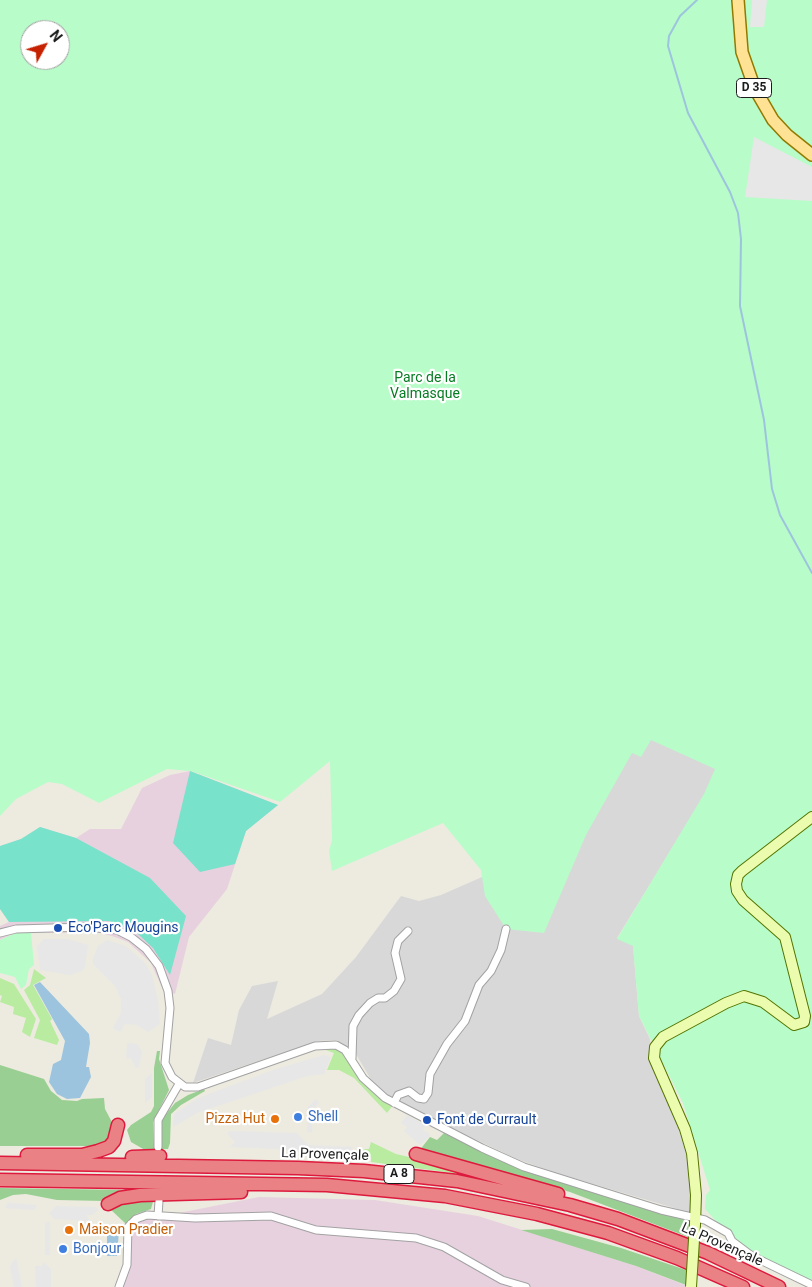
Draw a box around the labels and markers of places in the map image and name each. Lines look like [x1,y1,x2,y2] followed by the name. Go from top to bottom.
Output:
[68,920,179,936] place label: Eco'Parc Mougins
[52,922,64,934] marker: Eco'Parc Mougins
[308,1109,338,1125] place label: Shell
[206,1111,265,1127] place label: Pizza Hut
[292,1111,304,1123] marker: Shell
[437,1112,537,1128] place label: Font de Currault
[269,1113,281,1125] marker: Pizza Hut
[421,1114,433,1126] marker: Font de Currault
[79,1222,173,1238] place label: Maison Pradier
[63,1224,75,1236] marker: Maison Pradier
[73,1241,121,1257] place label: Bonjour
[57,1243,69,1255] marker: Bonjour

